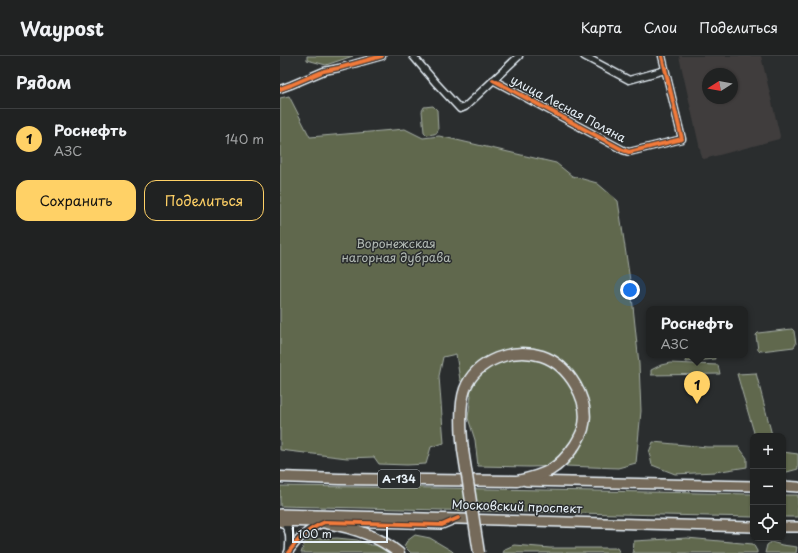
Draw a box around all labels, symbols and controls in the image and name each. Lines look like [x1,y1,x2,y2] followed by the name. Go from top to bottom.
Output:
[20,14,104,42] text: Waypost
[581,17,622,38] text: Карта
[644,17,677,38] text: Слои
[699,17,778,38] text: Поделиться
[702,68,738,104] north arrow
[16,69,71,95] text: Рядом
[508,70,630,146] street label: улица Лесная Поляна
[54,118,127,141] text: Роснефть
[26,129,32,148] text: 1
[225,129,264,148] text: 140 m
[54,141,82,160] text: АЗС
[16,180,136,221] button: Сохранить
[144,180,264,221] button: Поделиться
[341,234,451,266] park label: Воронежская нагорная дубрава
[620,280,640,300] your location
[646,306,748,358] popup
[661,311,733,334] text: Роснефть
[661,334,689,353] text: АЗС
[684,371,710,404] pin: 1
[750,433,786,541] map controls
[750,433,786,469] button: +
[750,469,786,505] button: −
[378,470,420,488] road number: А-134
[451,495,583,517] street label: Московский проспект
[750,505,786,541] button: locate
[292,525,388,544] scale bar
[298,525,332,542] text: 100 m

